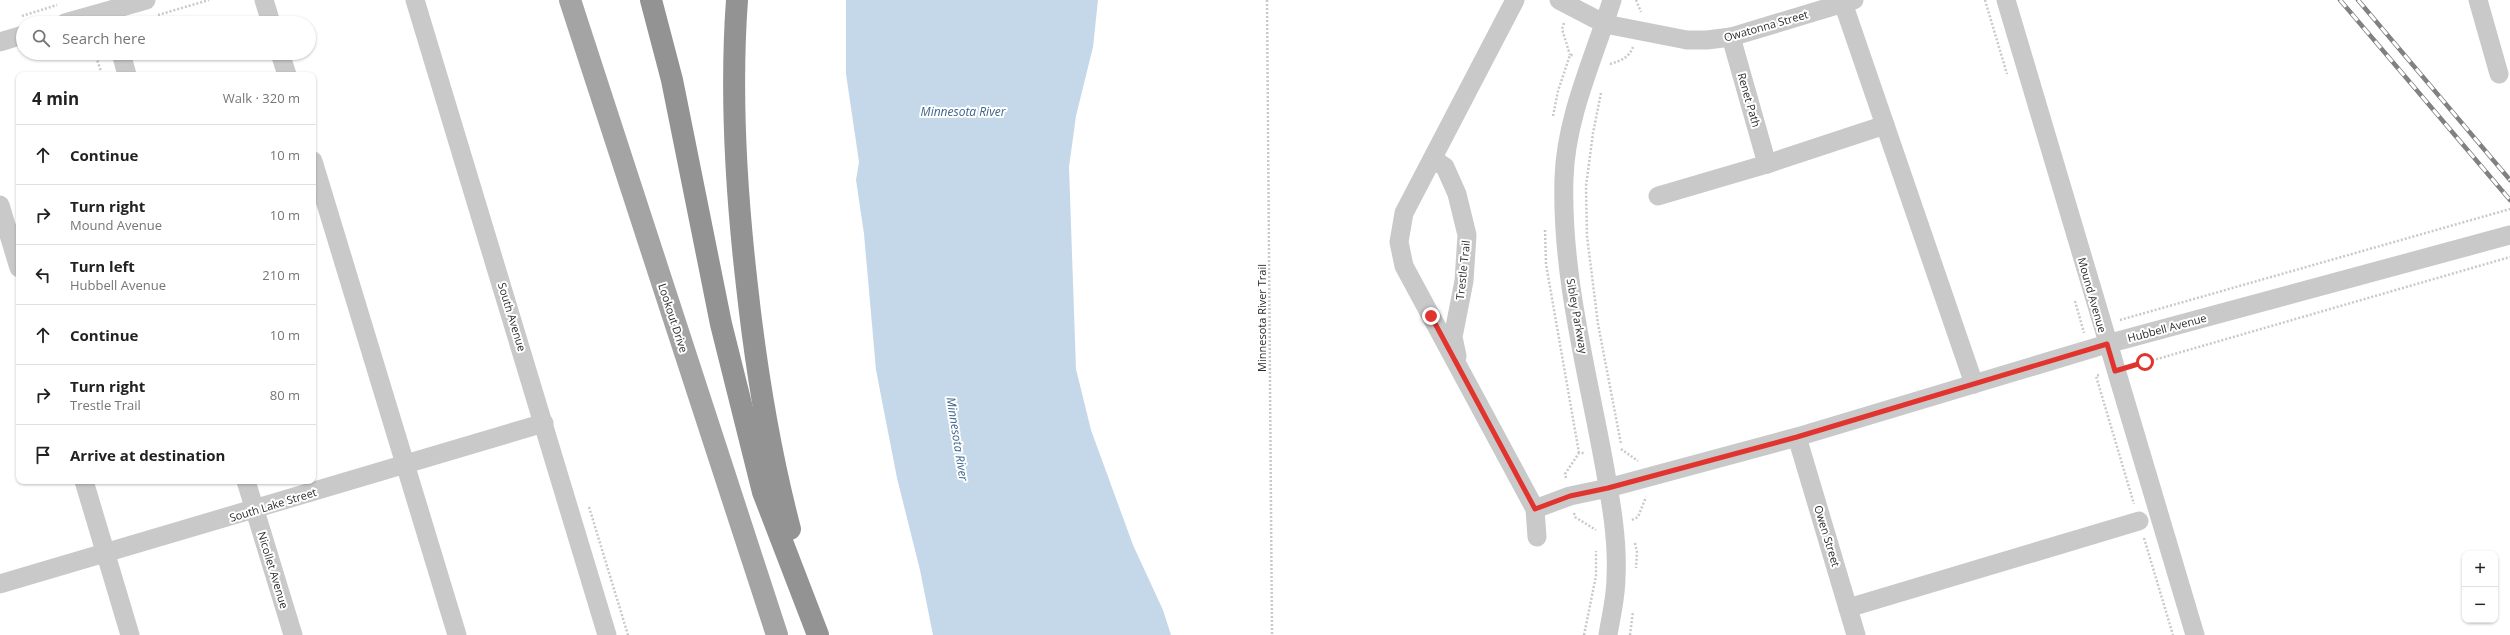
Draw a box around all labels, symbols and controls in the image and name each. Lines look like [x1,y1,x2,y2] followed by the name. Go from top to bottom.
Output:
[1722,6,1810,45] street label: Owatonna Street
[16,16,316,60] search box
[30,27,52,49] icon: search
[62,28,146,48] text: Search here
[1735,71,1764,129] street label: Renet Path
[32,87,79,110] text: 4 min
[223,89,300,107] text: Walk · 320 m
[921,103,1007,120] water label: Minnesota River
[32,144,54,166] icon: ahead
[70,145,138,165] text: Continue
[270,146,300,164] text: 10 m
[70,196,145,216] text: Turn right
[32,204,54,226] icon: right
[270,206,300,224] text: 10 m
[70,216,162,234] text: Mound Avenue
[1452,239,1473,301] street label: Trestle Trail
[2075,255,2110,334] street label: Mound Avenue
[70,256,135,276] text: Turn left
[32,264,54,286] icon: left
[1254,264,1269,372] street label: Minnesota River Trail
[262,266,300,284] text: 210 m
[70,276,166,294] text: Hubbell Avenue
[1564,277,1592,355] street label: Sibley Parkway
[495,281,530,353] street label: South Avenue
[655,281,692,354] street label: Lookout Drive
[1422,307,1440,325] route end
[2126,310,2208,345] street label: Hubbell Avenue
[32,324,54,346] icon: ahead
[70,325,138,345] text: Continue
[270,326,300,344] text: 10 m
[2136,353,2154,371] route start
[70,376,145,396] text: Turn right
[32,384,54,406] icon: right
[270,386,300,404] text: 80 m
[70,396,141,414] text: Trestle Trail
[942,396,973,483] water label: Minnesota River
[32,444,54,466] icon: arrive
[70,445,225,465] text: Arrive at destination
[227,484,318,525] street label: South Lake Street
[1811,503,1844,569] street label: Owen Street
[255,530,292,610] street label: Nicollet Avenue
[2462,551,2498,623] map controls
[2462,551,2498,587] button: +
[2462,587,2498,623] button: −

